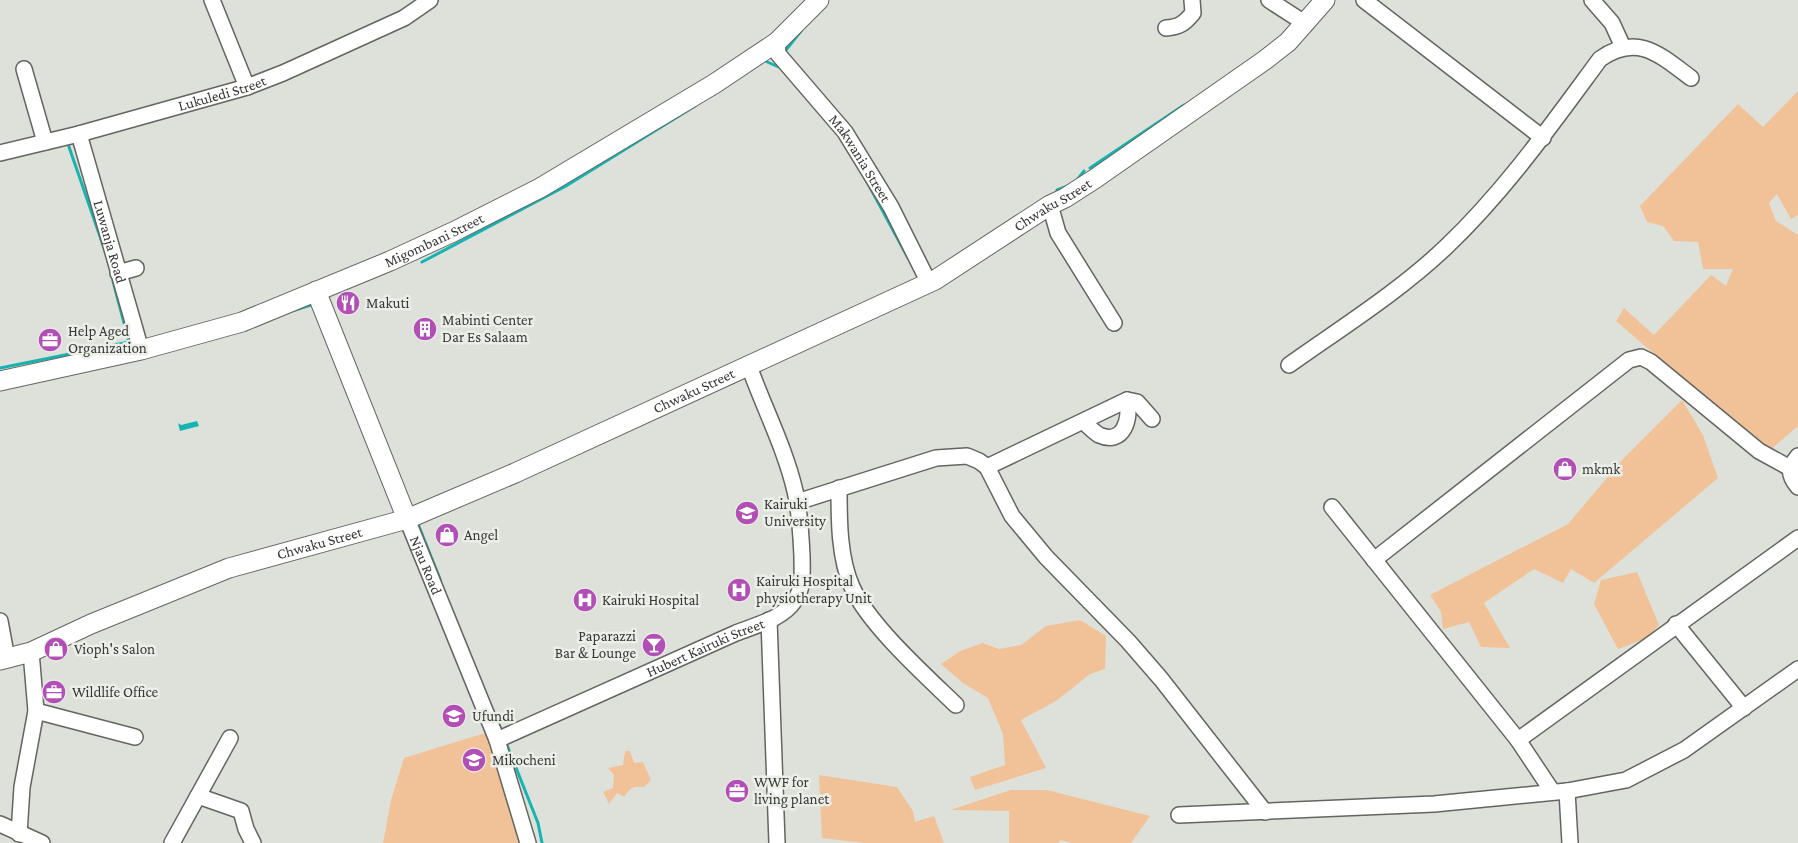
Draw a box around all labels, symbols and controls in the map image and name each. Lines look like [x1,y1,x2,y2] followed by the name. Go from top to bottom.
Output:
[176,72,269,114] street label: Lukuledi Street
[826,111,895,206] street label: Makwania Street
[1011,175,1095,234] street label: Chwaku Street
[90,198,129,285] street label: Luwanja Road
[382,209,487,270] street label: Migombani Street
[335,290,361,316] restaurant icon: Makuti
[366,295,409,311] place label: Makuti
[442,312,534,345] place label: Mabinti Center Dar Es Salaam
[412,316,438,342] building icon: Mabinti Center Dar Es Salaam
[68,323,147,357] place label: Help Aged Organization
[37,327,63,353] office icon: Help Aged Organization
[651,365,738,416] street label: Chwaku Street
[1552,456,1578,482] shop icon: mkmk
[1582,461,1621,477] place label: mkmk
[764,496,826,530] place label: Kairuki University
[734,500,760,526] school or university icon: Kairuki University
[434,522,460,548] shop icon: Angel
[275,523,365,562] street label: Chwaku Street
[464,527,498,544] place label: Angel
[407,534,445,597] street label: Njau Road
[756,573,873,607] place label: Kairuki Hospital physiotherapy Unit
[726,577,752,603] hospital icon: Kairuki Hospital physiotherapy Unit
[572,587,598,613] hospital icon: Kairuki Hospital
[602,592,699,609] place label: Kairuki Hospital
[644,615,768,680] street label: Hubert Kairuki Street
[555,628,636,662] place label: Paparazzi Bar & Lounge
[641,632,667,658] bar icon: Paparazzi Bar & Lounge
[43,636,69,662] shop icon: Vioph's Salon
[74,641,155,658] place label: Vioph's Salon
[41,679,67,705] office icon: Wildlife Office
[72,684,159,700] place label: Wildlife Office
[441,703,467,729] school or university icon: Ufundi
[472,708,514,724] place label: Ufundi
[461,747,487,773] school or university icon: Mikocheni
[492,752,556,768] place label: Mikocheni
[754,774,830,808] place label: WWF for living planet
[724,778,750,804] office icon: WWF for living planet

